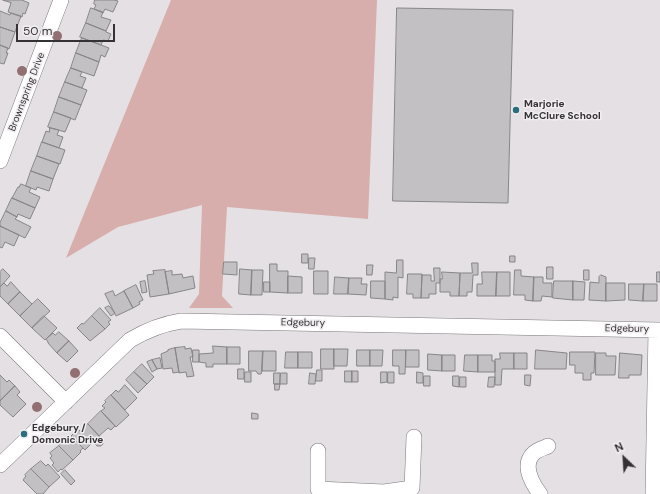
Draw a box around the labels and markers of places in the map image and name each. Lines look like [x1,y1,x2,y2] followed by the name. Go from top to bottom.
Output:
[524,98,601,122] place label: Marjorie McClure School
[511,105,521,115] marker: Marjorie McClure School
[32,422,103,446] place label: Edgebury / Domonic Drive
[19,429,29,439] marker: Edgebury / Domonic Drive

